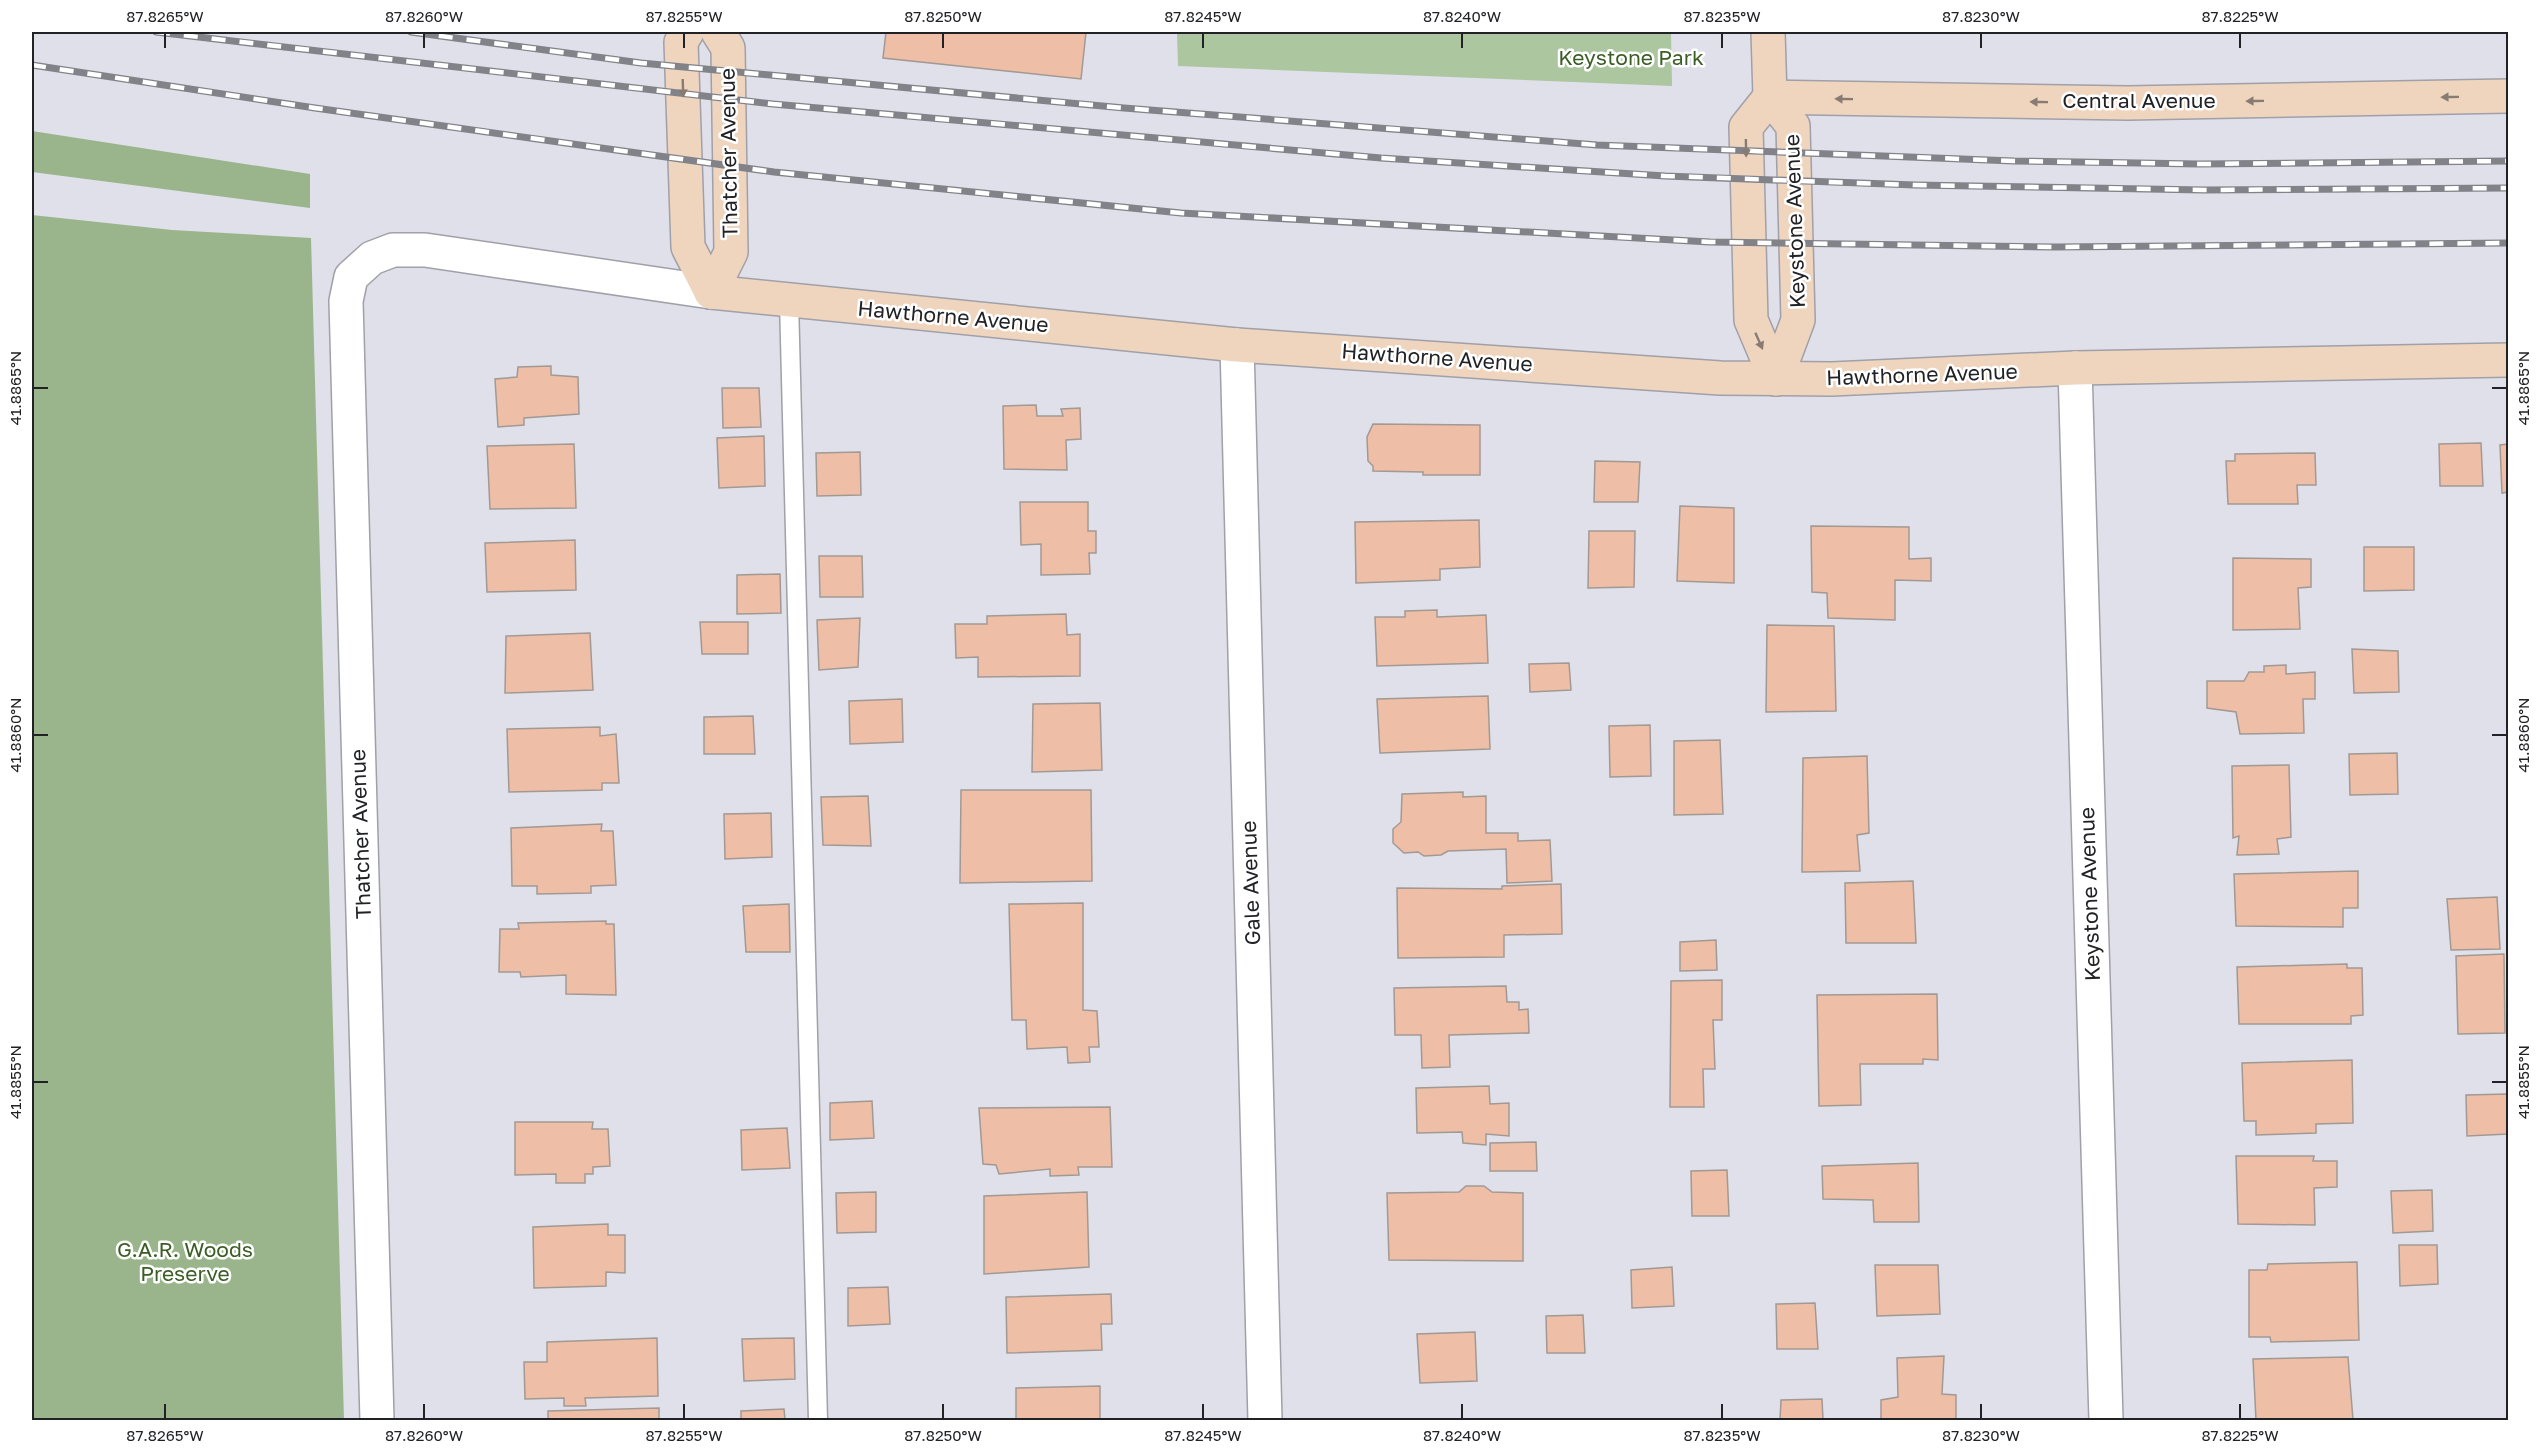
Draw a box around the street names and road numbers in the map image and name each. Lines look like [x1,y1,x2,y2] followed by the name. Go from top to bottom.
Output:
[714,68,742,238] street label: Thatcher Avenue
[2062,87,2216,113] street label: Central Avenue
[1778,134,1810,309] street label: Keystone Avenue
[857,295,1050,337] street label: Hawthorne Avenue
[1341,337,1534,377] street label: Hawthorne Avenue
[1826,358,2018,390] street label: Hawthorne Avenue
[344,749,376,919] street label: Thatcher Avenue
[2073,807,2105,982] street label: Keystone Avenue
[1235,820,1265,946] street label: Gale Avenue

